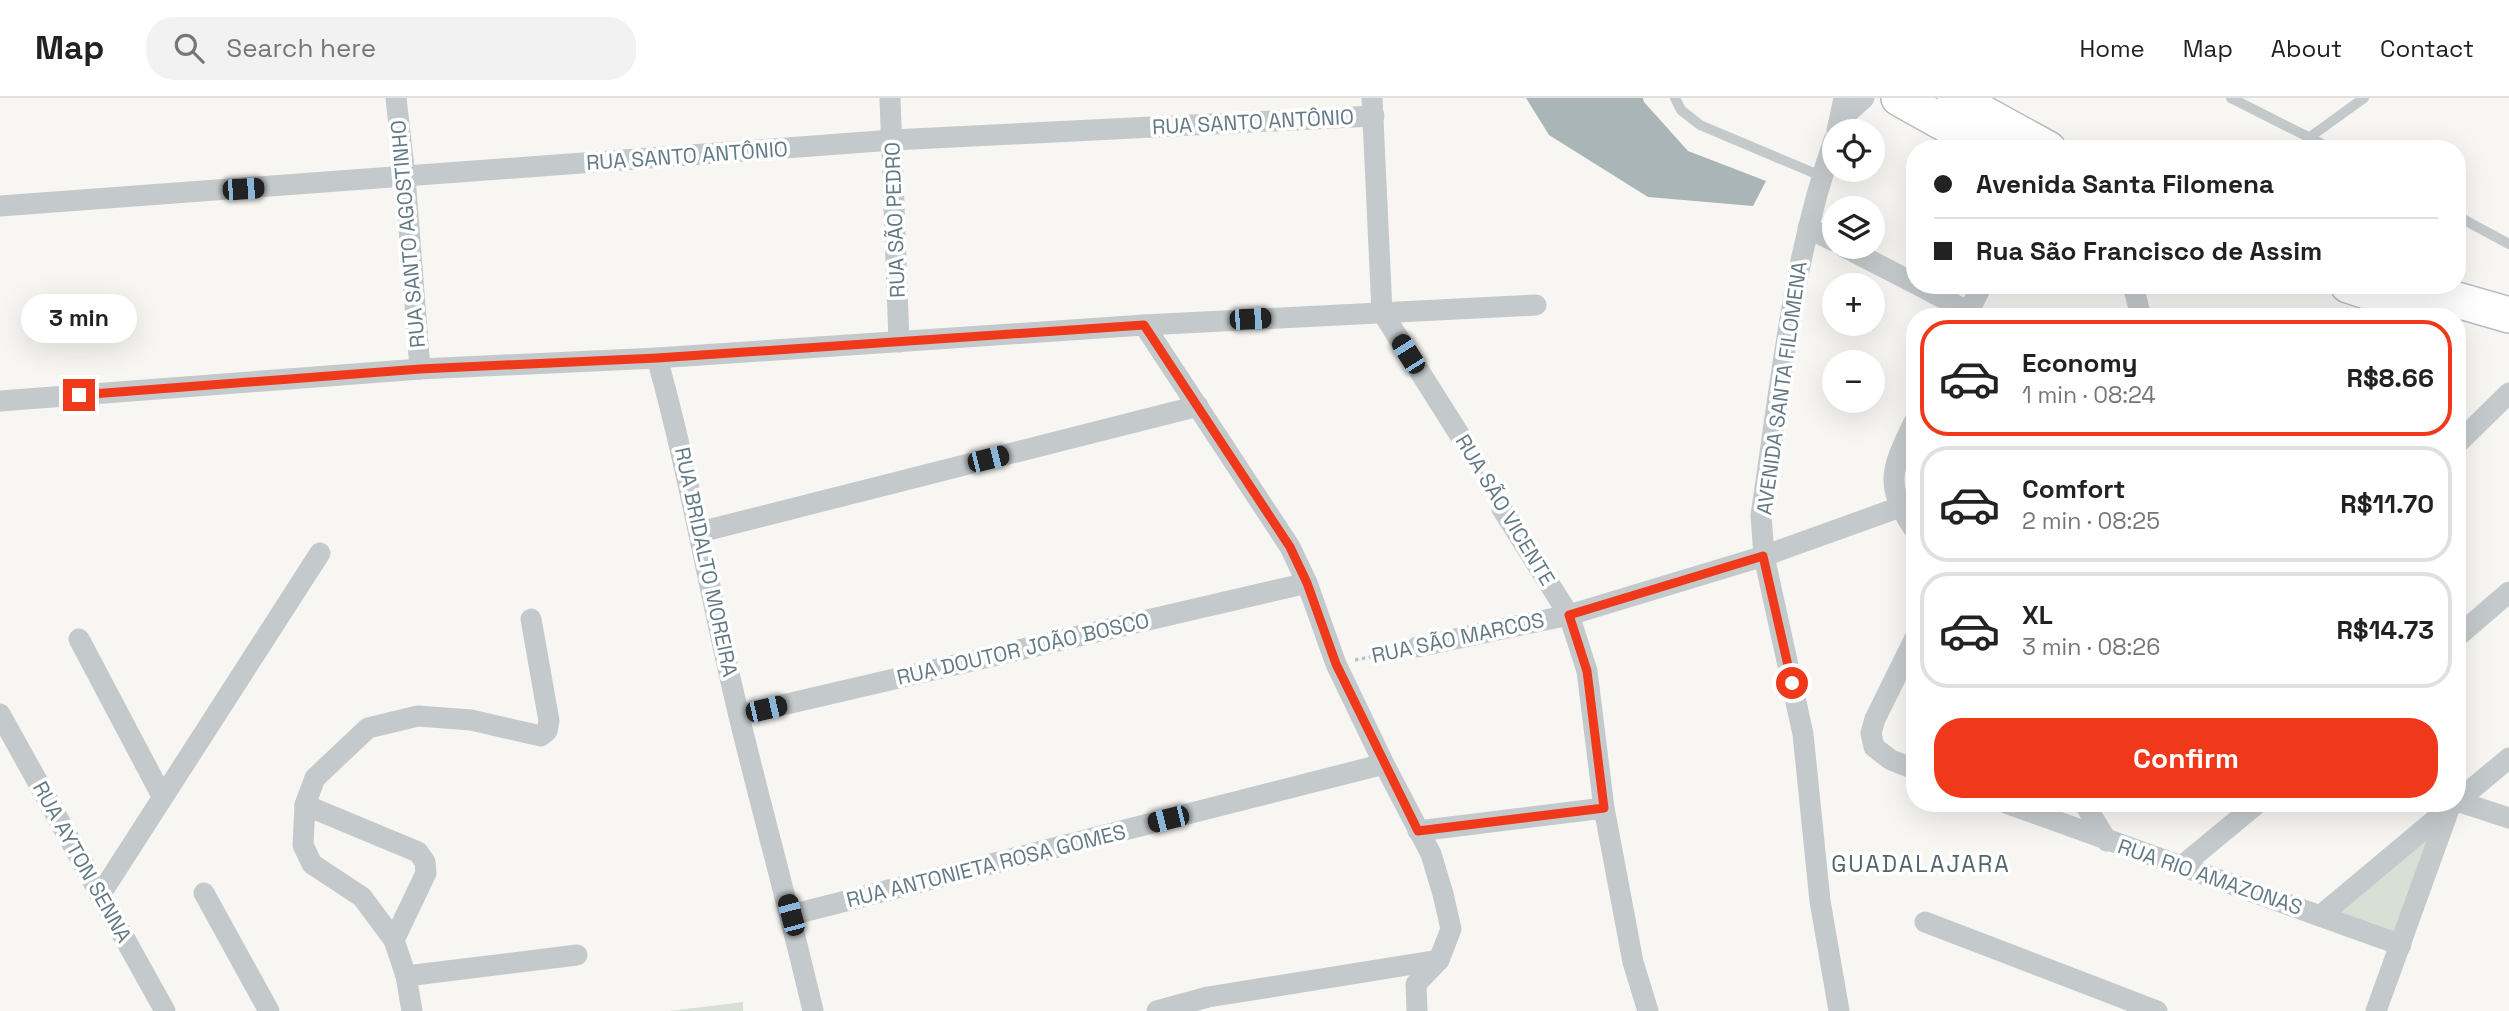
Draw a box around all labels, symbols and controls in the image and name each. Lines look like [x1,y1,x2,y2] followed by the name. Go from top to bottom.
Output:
[146,17,636,80] search box
[35,27,104,69] text: Map
[170,29,208,67] icon: search
[226,31,376,65] text: Search here
[2079,33,2145,64] text: Home
[2183,33,2233,64] text: Map
[2271,33,2342,64] text: About
[2380,33,2474,64] text: Contact
[1151,103,1355,140] street label: RUA SANTO ANTÔNIO
[384,119,431,349] street label: RUA SANTO AGOSTINHO
[1822,119,1885,413] map controls
[1822,119,1885,182] button: locate
[585,135,789,176] street label: RUA SANTO ANTÔNIO
[878,141,911,299] street label: RUA SÃO PEDRO
[1976,167,2274,201] text: Avenida Santa Filomena
[222,177,265,201] car
[1822,196,1885,259] button: layers
[1976,234,2322,268] text: Rua São Francisco de Assim
[1750,259,1813,517] street label: AVENIDA SANTA FILOMENA
[1822,273,1885,336] button: +
[21,294,137,342] callout: 3 min
[49,303,109,333] text: 3 min
[1229,307,1272,331] car
[1388,331,1429,377] car
[2022,346,2138,380] text: Economy
[1938,347,2001,410] icon: car
[1822,350,1885,413] button: −
[2347,361,2434,395] text: R$8.66
[63,379,95,411] route end
[2022,380,2156,410] text: 1 min · 08:24
[1450,429,1561,590] street label: RUA SÃO VICENTE
[966,444,1011,474] car
[669,445,744,679] street label: RUA BRIDALTO MOREIRA
[2022,472,2125,506] text: Comfort
[1938,473,2001,536] icon: car
[2340,487,2434,521] text: R$11.70
[2022,506,2160,536] text: 2 min · 08:25
[2022,598,2053,632] text: XL
[1938,599,2001,662] icon: car
[894,606,1152,691] street label: RUA DOUTOR JOÃO BOSCO
[1369,606,1547,669] street label: RUA SÃO MARCOS
[2336,613,2434,647] text: R$14.73
[2022,632,2160,662] text: 3 min · 08:26
[1776,667,1808,699] route start
[744,694,789,724] car
[1934,718,2438,798] button: Confirm
[27,776,138,947] street label: RUA AYTON SENNA
[1146,804,1191,834] car
[843,818,1128,913] street label: RUA ANTONIETA ROSA GOMES
[2114,832,2306,921] street label: RUA RIO AMAZONAS
[1831,849,2011,879] district label: GUADALAJARA
[776,892,807,938] car

